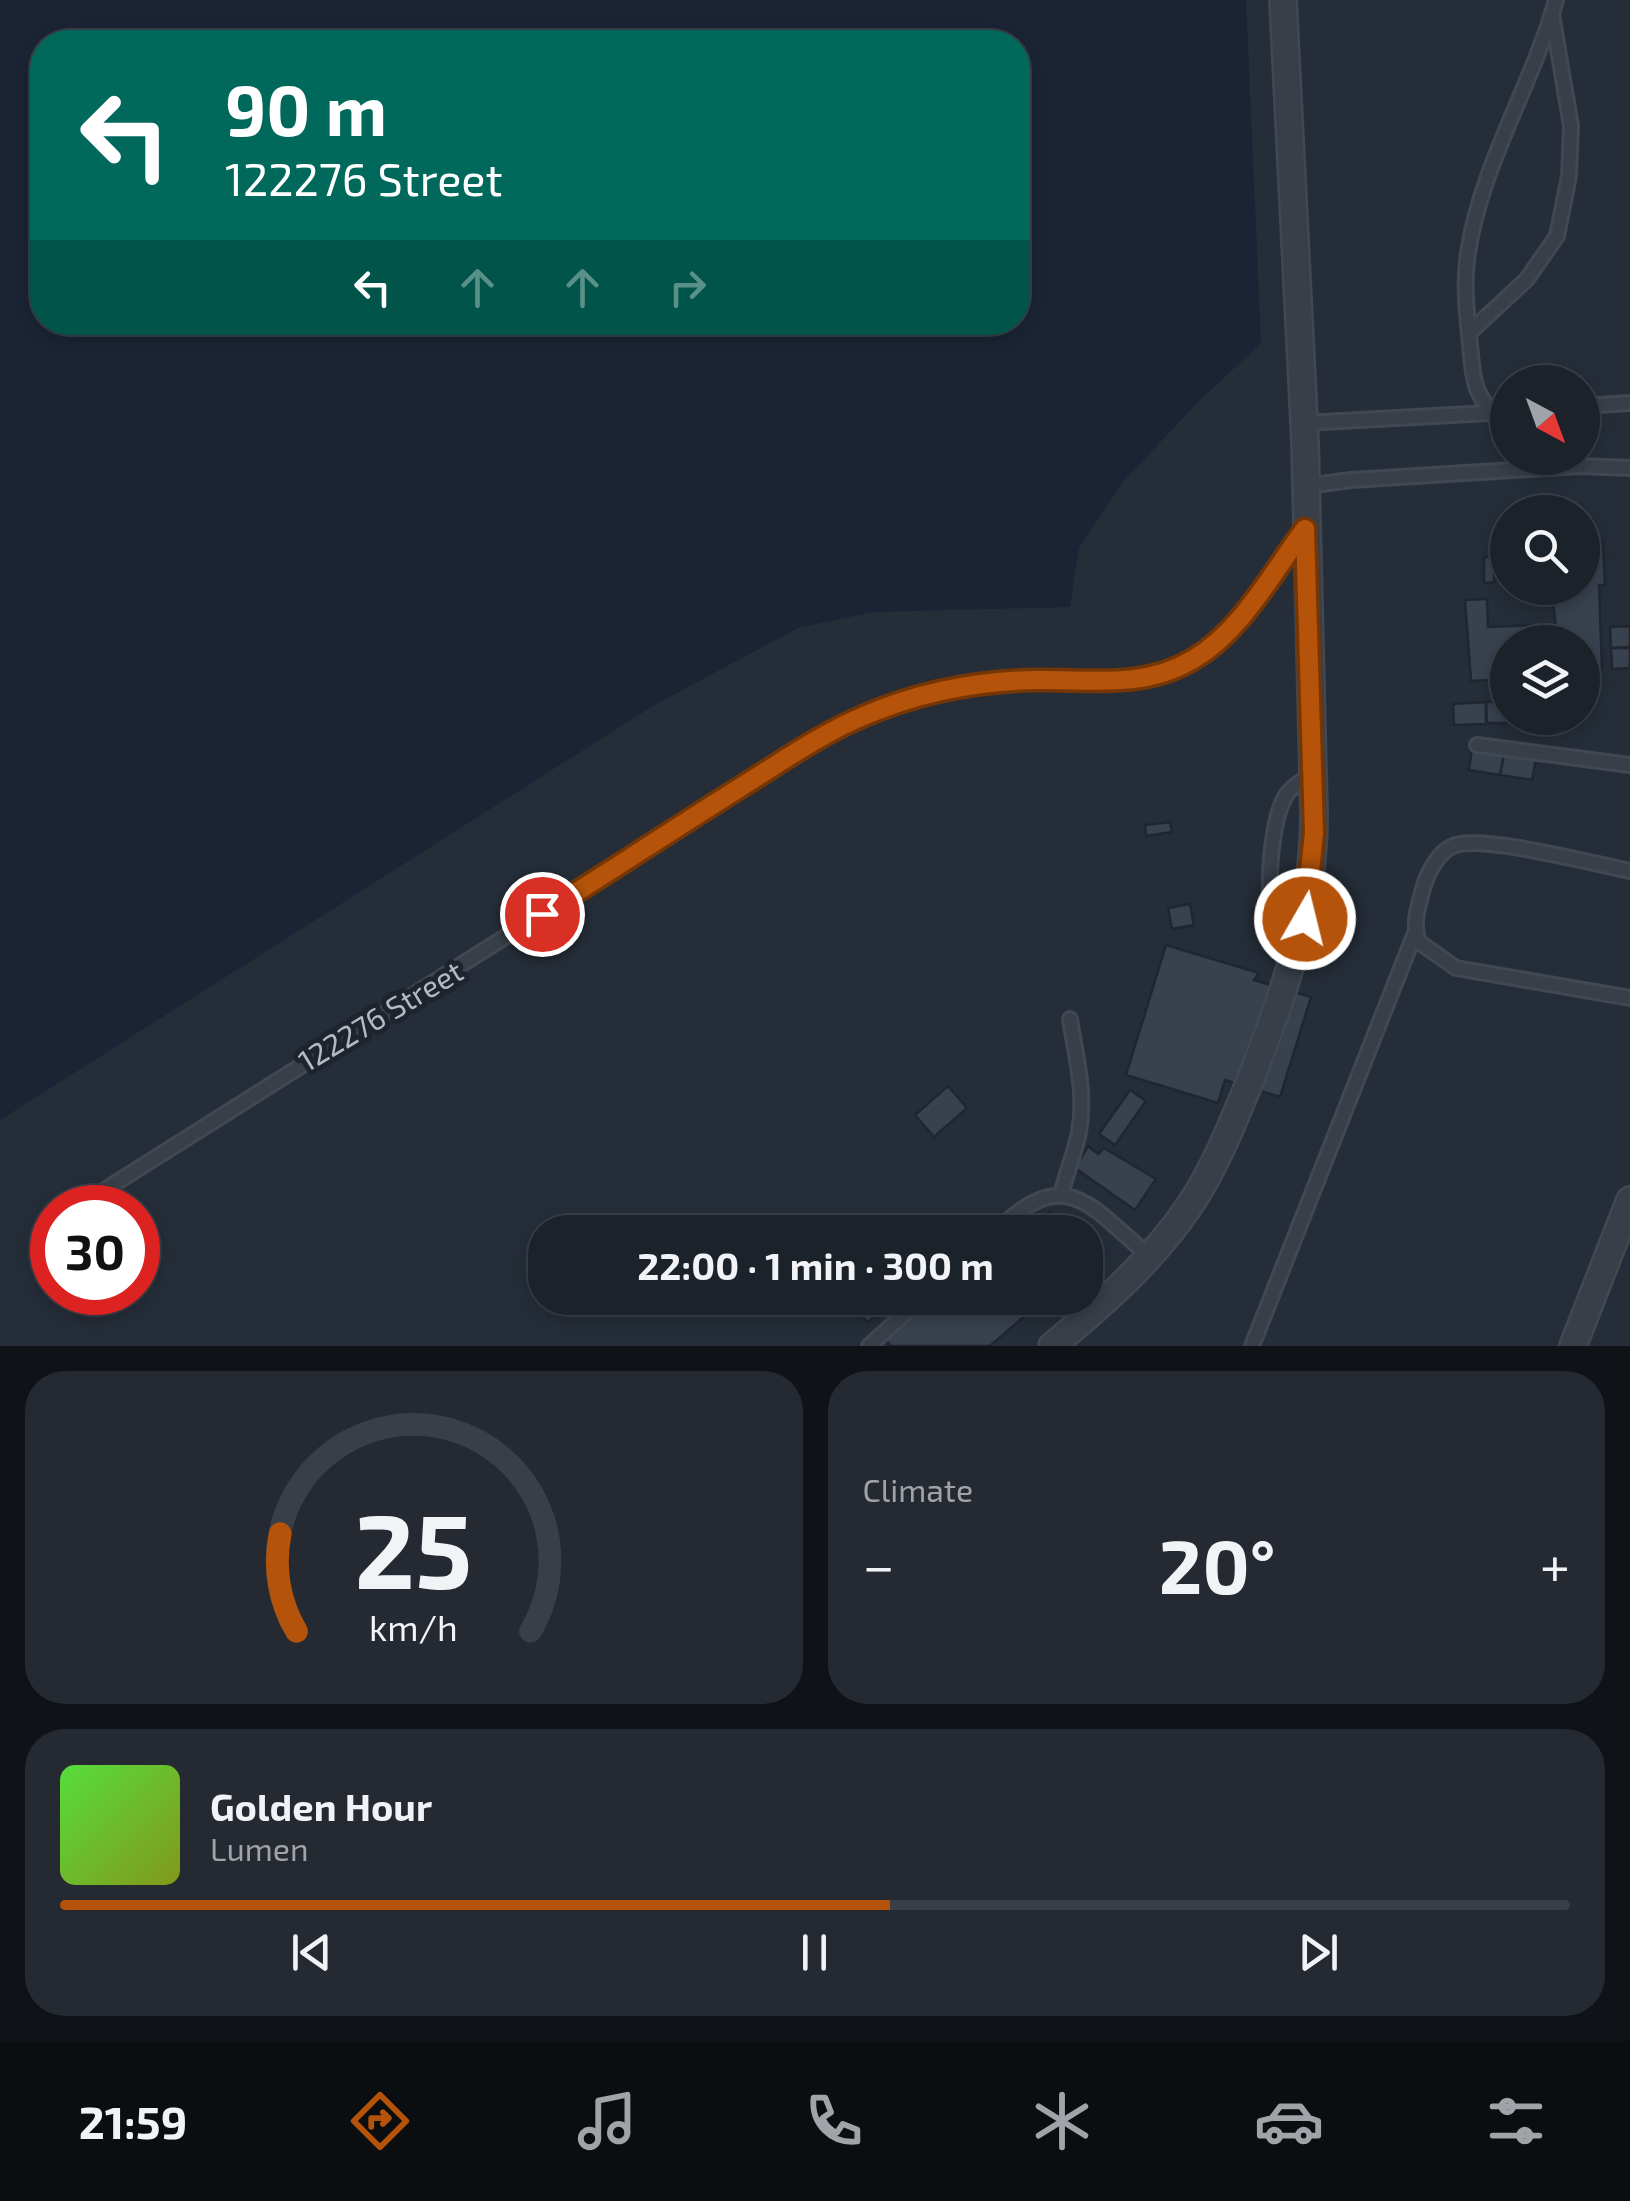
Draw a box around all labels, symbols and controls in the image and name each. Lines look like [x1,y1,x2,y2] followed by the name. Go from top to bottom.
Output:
[225,66,387,150] text: 90 m
[60,70,190,200] icon: left
[225,151,503,205] text: 122276 Street
[345,260,400,315] icon: left
[450,260,505,315] icon: ahead
[555,260,610,315] icon: ahead
[660,260,715,315] icon: right
[1490,365,1600,475] north arrow
[1490,365,1600,735] map controls
[1490,495,1600,605] button: search
[1490,625,1600,735] button: layers
[1253,867,1357,971] position arrow
[500,872,585,957] pin
[515,887,570,942] icon: arrive
[291,952,469,1078] street label: 122276 Street
[30,1185,160,1315] speed limit sign: 30
[637,1242,994,1288] text: 22:00 · 1 min · 300 m
[863,1470,973,1508] text: Climate
[355,1485,473,1610] text: 25
[1159,1519,1276,1609] text: 20°
[863,1531,895,1597] text: −
[1540,1531,1570,1597] text: +
[369,1605,458,1648] text: km/h
[210,1783,432,1829] text: Golden Hour
[210,1829,309,1867] text: Lumen
[284,1925,339,1980] icon: previous
[787,1925,842,1980] icon: pause
[1291,1925,1346,1980] icon: next
[345,2086,415,2156] icon: directions
[572,2086,642,2156] icon: music
[799,2086,869,2156] icon: phone
[1027,2086,1097,2156] icon: climate
[1254,2086,1324,2156] icon: car
[1481,2086,1551,2156] icon: filters
[79,2094,187,2148] text: 21:59

